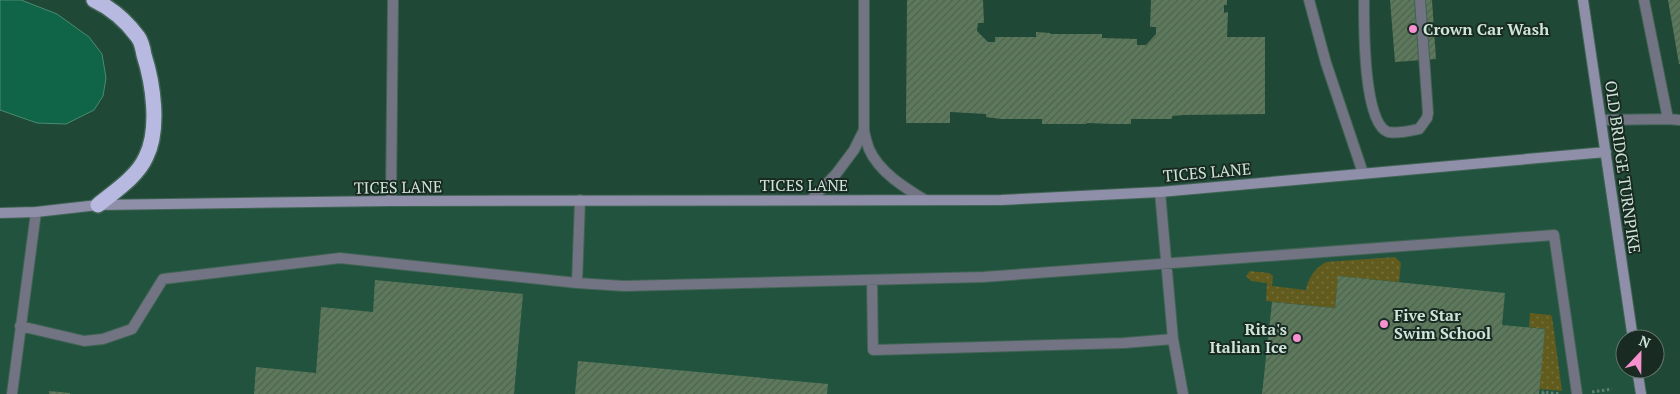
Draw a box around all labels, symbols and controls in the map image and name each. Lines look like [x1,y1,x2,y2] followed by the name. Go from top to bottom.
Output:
[1423,18,1550,40] place label: Crown Car Wash
[1407,23,1419,35] marker: Crown Car Wash
[1600,79,1646,255] street label: OLD BRIDGE TURNPIKE
[1162,157,1252,187] street label: TICES LANE
[760,174,848,196] street label: TICES LANE
[354,175,442,199] street label: TICES LANE
[1394,304,1491,344] place label: Five Star Swim School
[1210,318,1287,358] place label: Rita's Italian Ice
[1378,318,1390,330] marker: Five Star Swim School
[1615,329,1665,379] north arrow
[1637,331,1654,352] text: N
[1291,332,1303,344] marker: Rita's Italian Ice

